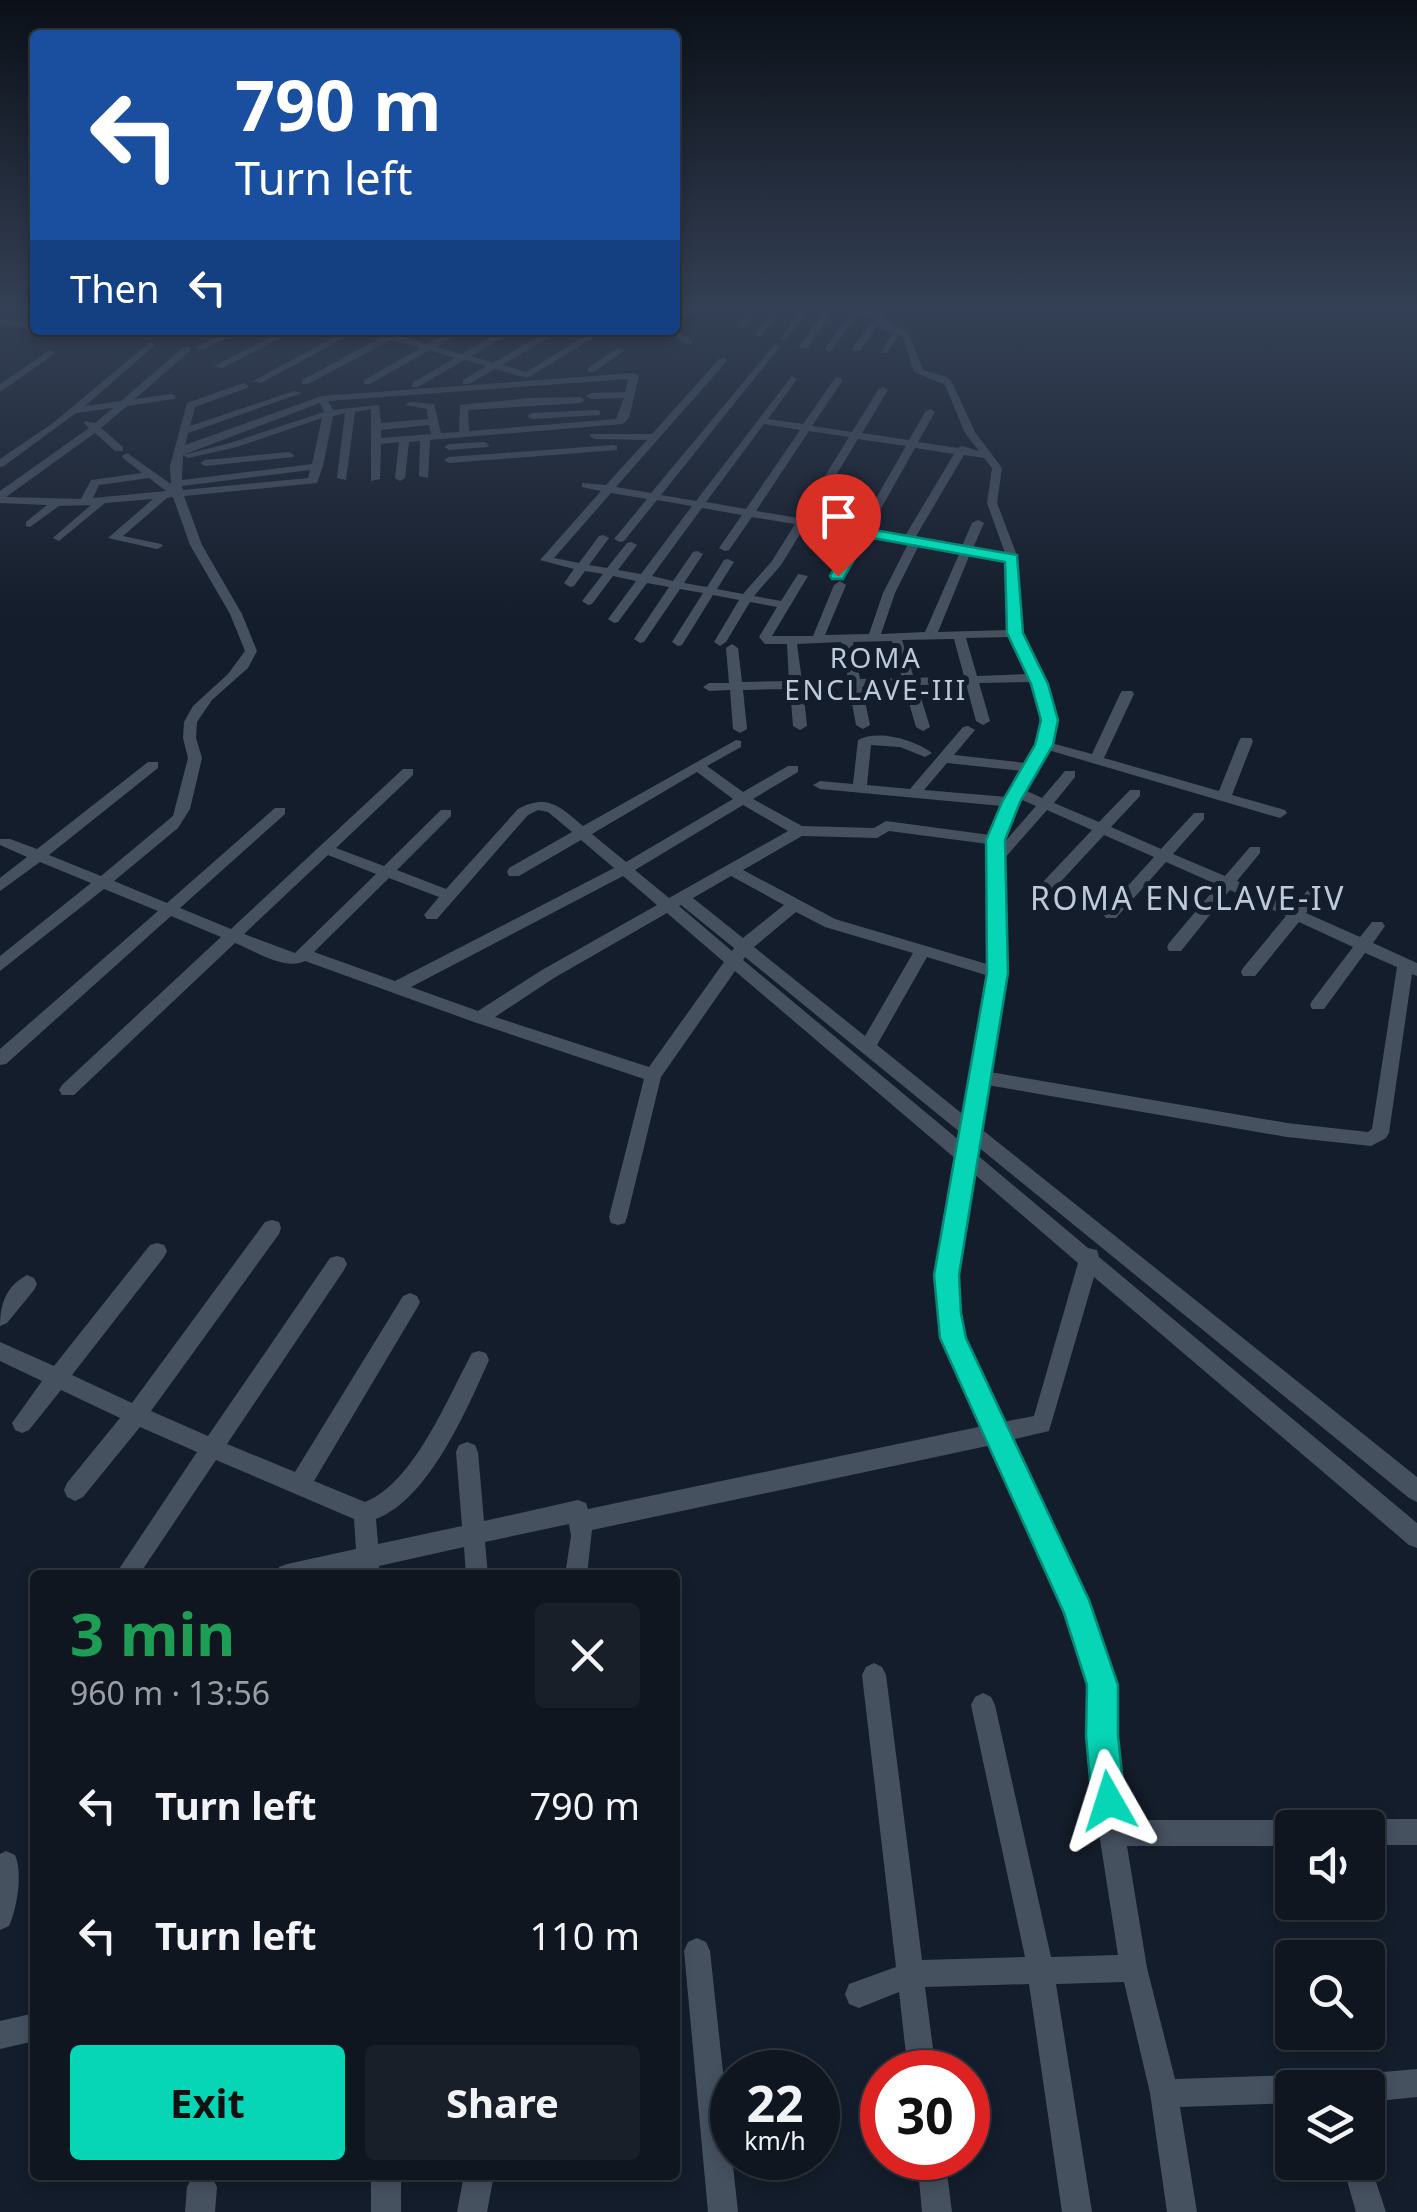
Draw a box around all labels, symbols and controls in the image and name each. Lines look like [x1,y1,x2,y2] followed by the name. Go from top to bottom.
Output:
[235,56,442,152] text: 790 m
[70,70,200,200] icon: left
[235,147,412,208] text: Turn left
[180,260,235,315] icon: left
[70,262,160,314] text: Then
[796,474,881,577] pin
[811,489,866,544] icon: arrive
[784,638,968,708] district label: ROMA ENCLAVE-III
[1030,876,1346,919] district label: ROMA ENCLAVE-IV
[70,1592,235,1674] text: 3 min
[535,1603,640,1708] button: close
[70,1671,270,1714] text: 960 m · 13:56
[1057,1749,1161,1853] position arrow
[70,1778,125,1833] icon: left
[155,1779,317,1831] text: Turn left
[529,1779,640,1831] text: 790 m
[1275,1810,1385,2180] map controls
[1275,1810,1385,1920] button: sound
[70,1908,125,1963] icon: left
[155,1909,317,1961] text: Turn left
[529,1909,640,1961] text: 110 m
[1275,1940,1385,2050] button: search
[70,2045,345,2160] button: Exit
[365,2045,640,2160] button: Share
[860,2050,990,2180] speed limit sign: 30
[746,2069,804,2137] text: 22
[1275,2070,1385,2180] button: layers
[744,2123,806,2157] text: km/h

